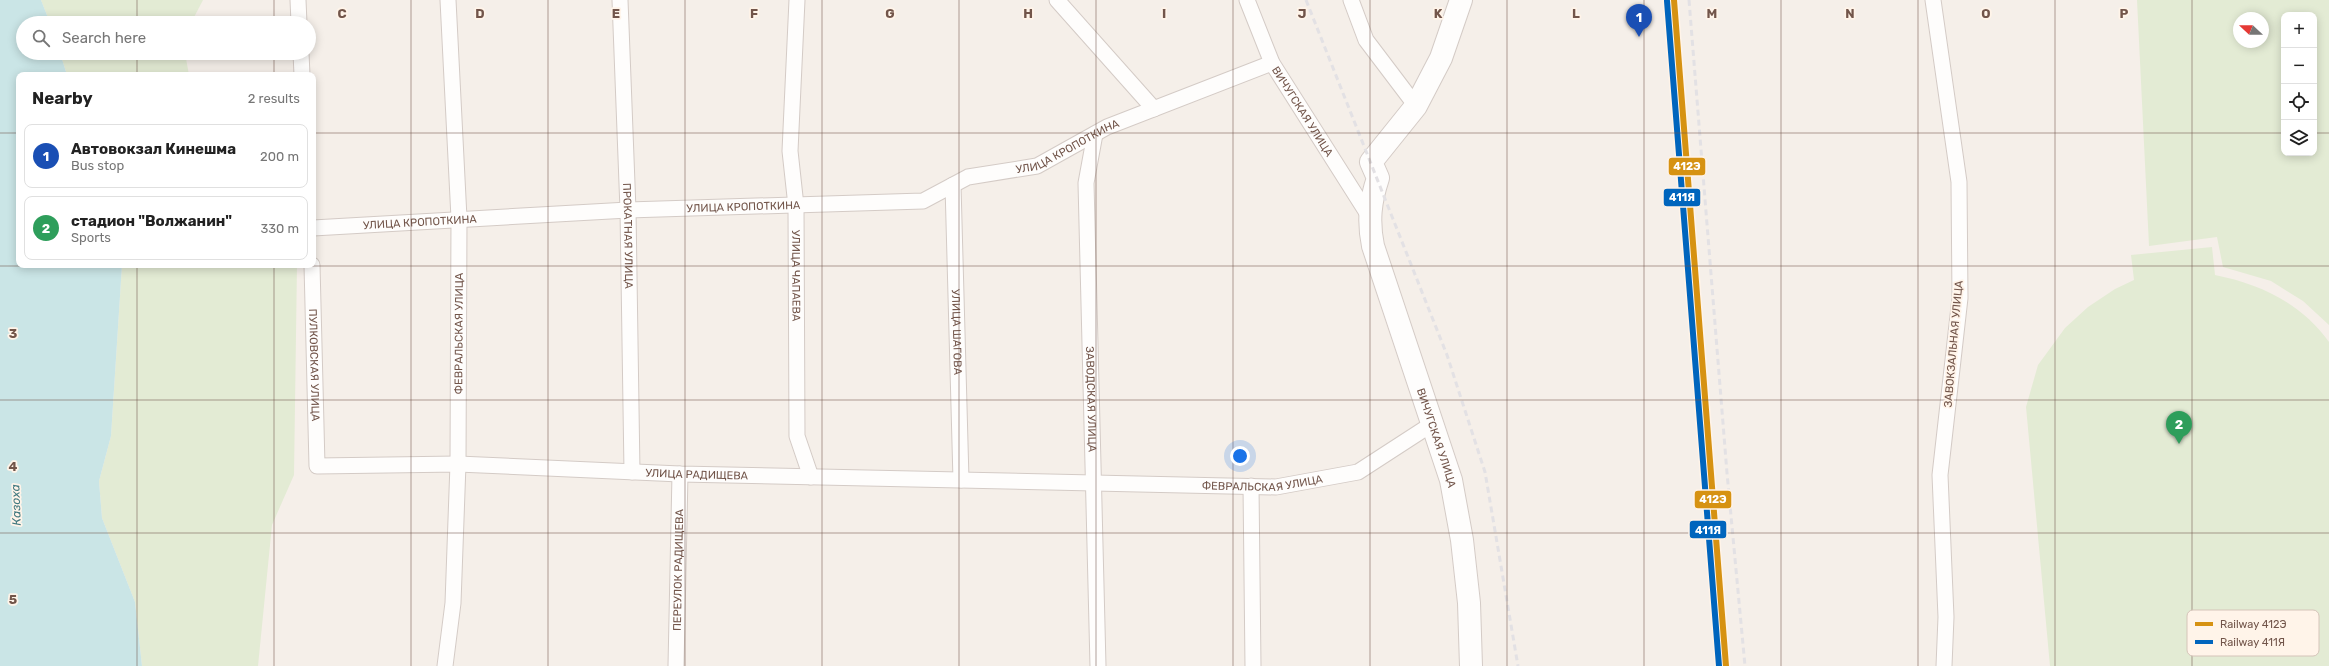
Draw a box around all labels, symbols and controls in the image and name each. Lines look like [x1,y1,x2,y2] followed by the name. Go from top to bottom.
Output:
[1626,4,1652,37] pin: 1
[337,6,347,21] text: C
[475,6,485,21] text: D
[612,6,620,21] text: E
[750,6,758,21] text: F
[885,6,895,21] text: G
[1023,6,1033,21] text: H
[1162,6,1166,21] text: I
[1298,6,1306,21] text: J
[1434,6,1443,21] text: K
[1572,6,1580,21] text: L
[1707,6,1717,21] text: M
[1845,6,1855,21] text: N
[1981,6,1991,21] text: O
[2120,6,2129,21] text: P
[2233,12,2269,48] north arrow
[2281,12,2317,156] map controls
[2281,12,2317,48] button: +
[16,16,316,60] search box
[30,27,52,49] icon: search
[62,29,146,47] text: Search here
[2281,48,2317,84] button: −
[1269,64,1336,160] street label: ВИЧУГСКАЯ УЛИЦА
[2281,84,2317,120] button: locate
[32,88,93,108] text: Nearby
[248,91,300,106] text: 2 results
[1015,117,1122,176] street label: УЛИЦА КРОПОТКИНА
[2281,120,2317,156] button: layers
[71,140,236,158] text: Автовокзал Кинешма
[43,149,49,164] text: 1
[260,149,299,164] text: 200 m
[1668,157,1706,176] line badge: 412Э
[71,158,124,173] text: Bus stop
[1673,160,1701,173] text: 412Э
[620,183,635,290] street label: ПРОКАТНАЯ УЛИЦА
[1663,188,1701,207] line badge: 411Я
[1669,191,1695,204] text: 411Я
[686,199,801,215] street label: УЛИЦА КРОПОТКИНА
[71,212,232,230] text: стадион "Волжанин"
[363,213,478,232] street label: УЛИЦА КРОПОТКИНА
[42,221,50,236] text: 2
[260,221,299,236] text: 330 m
[71,230,111,245] text: Sports
[789,230,803,322] street label: УЛИЦА ЧАПАЕВА
[452,272,466,394] street label: ФЕВРАЛЬСКАЯ УЛИЦА
[1941,279,1966,408] street label: ЗАВОКЗАЛЬНАЯ УЛИЦА
[949,289,964,376] street label: УЛИЦА ШАГОВА
[306,309,322,422] street label: ПУЛКОВСКАЯ УЛИЦА
[9,326,18,341] text: 3
[1083,346,1099,453] street label: ЗАВОДСКАЯ УЛИЦА
[1414,387,1458,489] street label: ВИЧУГСКАЯ УЛИЦА
[2166,411,2192,444] pin: 2
[1230,446,1250,466] your location
[9,459,18,474] text: 4
[645,466,749,482] street label: УЛИЦА РАДИЩЕВА
[1202,472,1324,494] street label: ФЕВРАЛЬСКАЯ УЛИЦА
[8,484,24,526] water label: Казоха
[1694,490,1732,509] line badge: 412Э
[1699,493,1727,506] text: 412Э
[671,508,686,631] street label: ПЕРЕУЛОК РАДИЩЕВА
[1689,520,1727,539] line badge: 411Я
[1695,524,1721,537] text: 411Я
[9,592,17,607] text: 5
[2187,610,2319,656] legend
[2220,618,2287,631] text: Railway 412Э
[2220,636,2285,649] text: Railway 411Я

